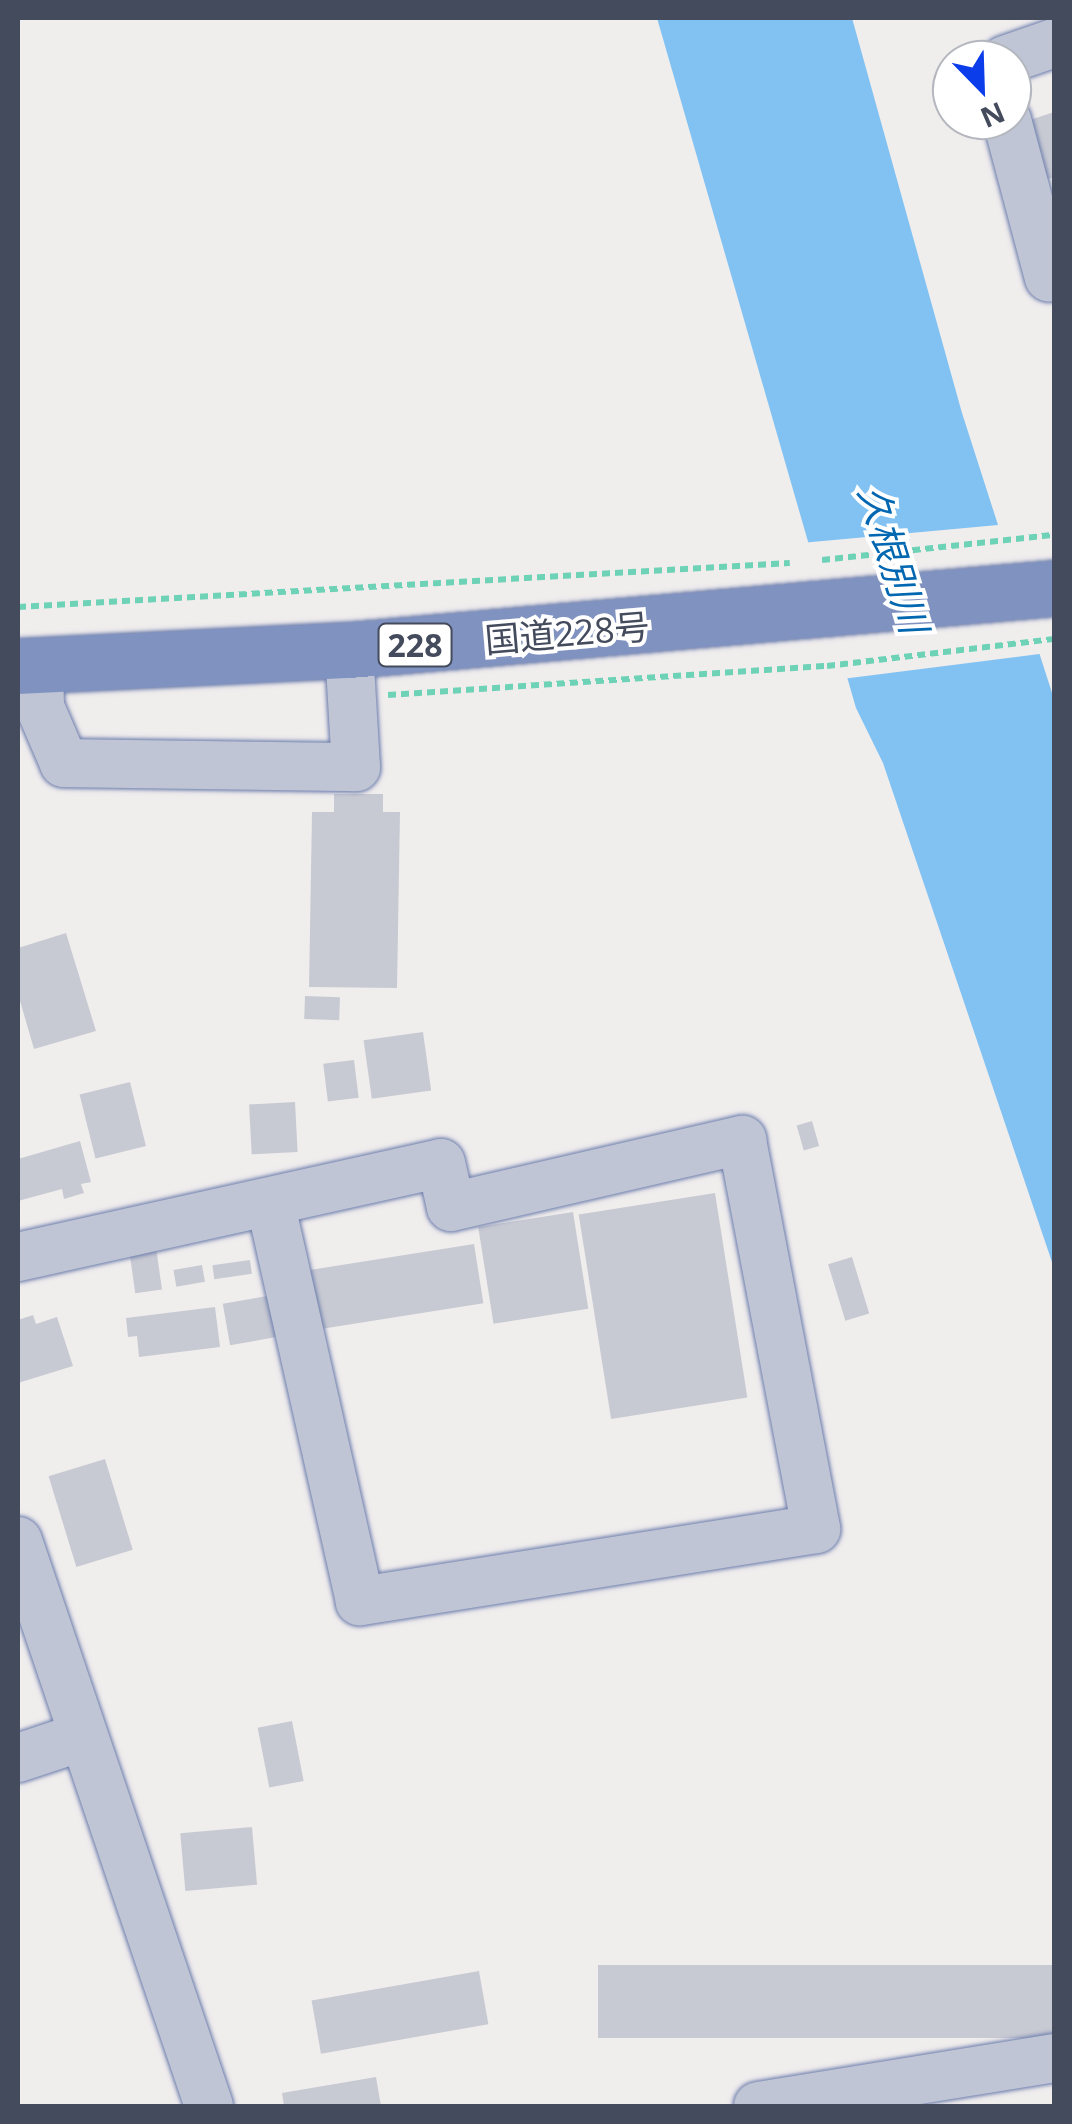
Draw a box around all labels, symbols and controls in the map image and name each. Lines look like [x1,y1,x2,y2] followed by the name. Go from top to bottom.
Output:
[932,40,1032,140] north arrow
[975,94,1011,138] text: N
[850,480,938,638] water label: 久根別川
[483,605,651,661] street label: 国道228号
[378,618,452,672] road number: 228

